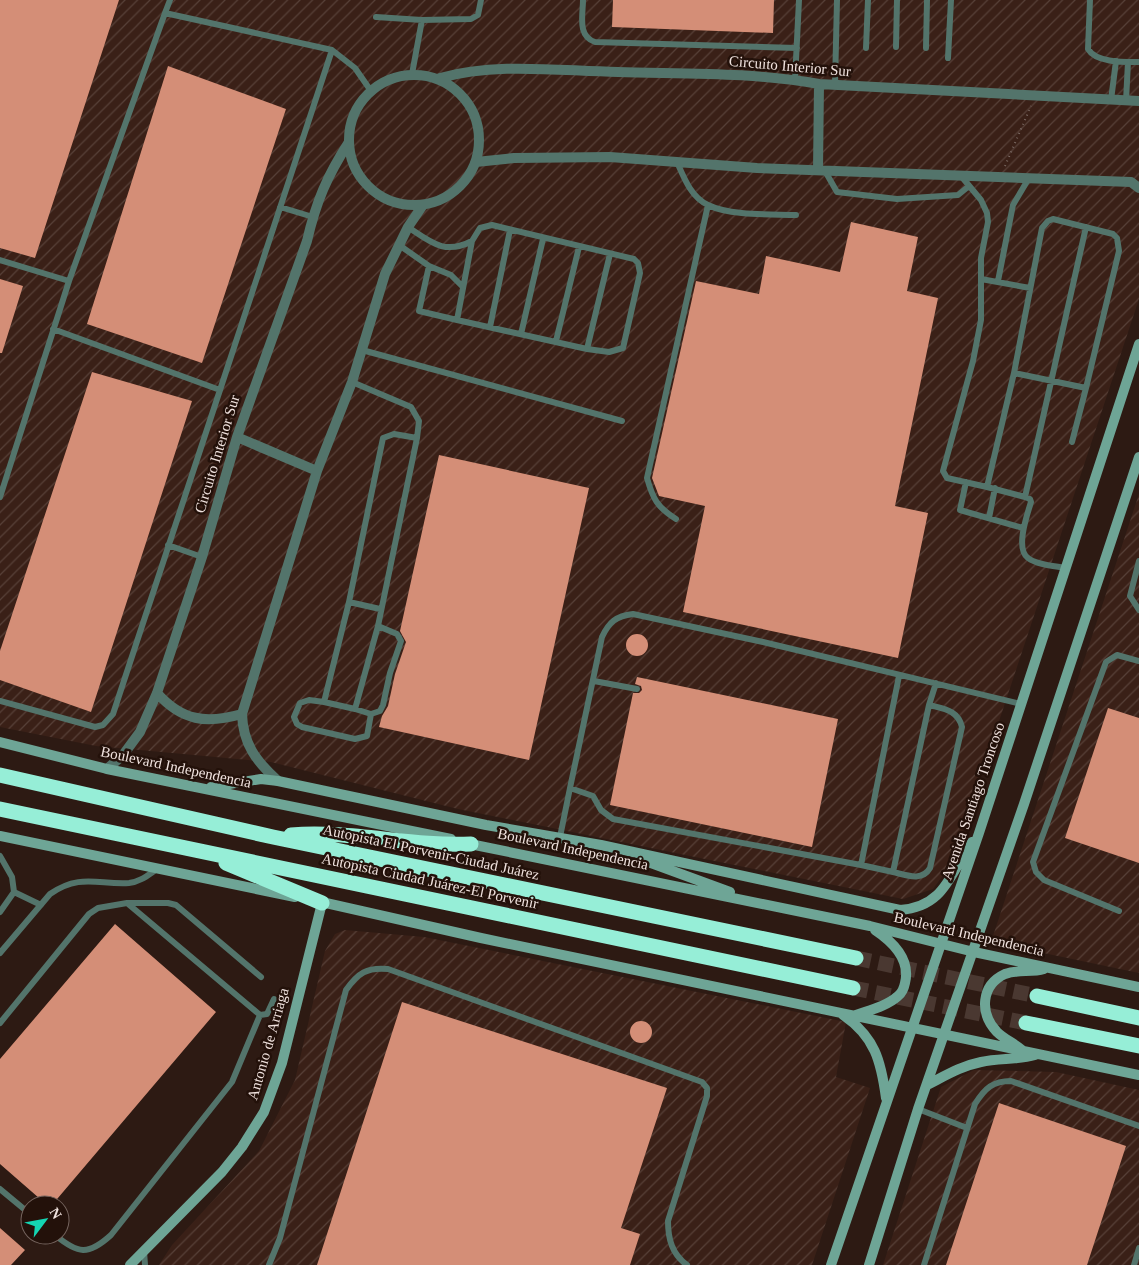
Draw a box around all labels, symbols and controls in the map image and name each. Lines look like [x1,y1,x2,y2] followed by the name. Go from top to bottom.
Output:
[728,53,852,79] street label: Circuito Interior Sur
[191,393,243,515] street label: Circuito Interior Sur
[938,720,1008,882] street label: Avenida Santiago Troncoso
[99,743,253,791] street label: Boulevard Independencia
[321,821,541,883] street label: Autopista El Porvenir-Ciudad Juárez
[496,825,650,873] street label: Boulevard Independencia
[320,850,540,912] street label: Autopista Ciudad Juárez-El Porvenir
[892,909,1046,959] street label: Boulevard Independencia
[244,986,292,1102] street label: Antonio de Arriaga
[20,1195,70,1245] north arrow
[47,1205,65,1222] text: N

